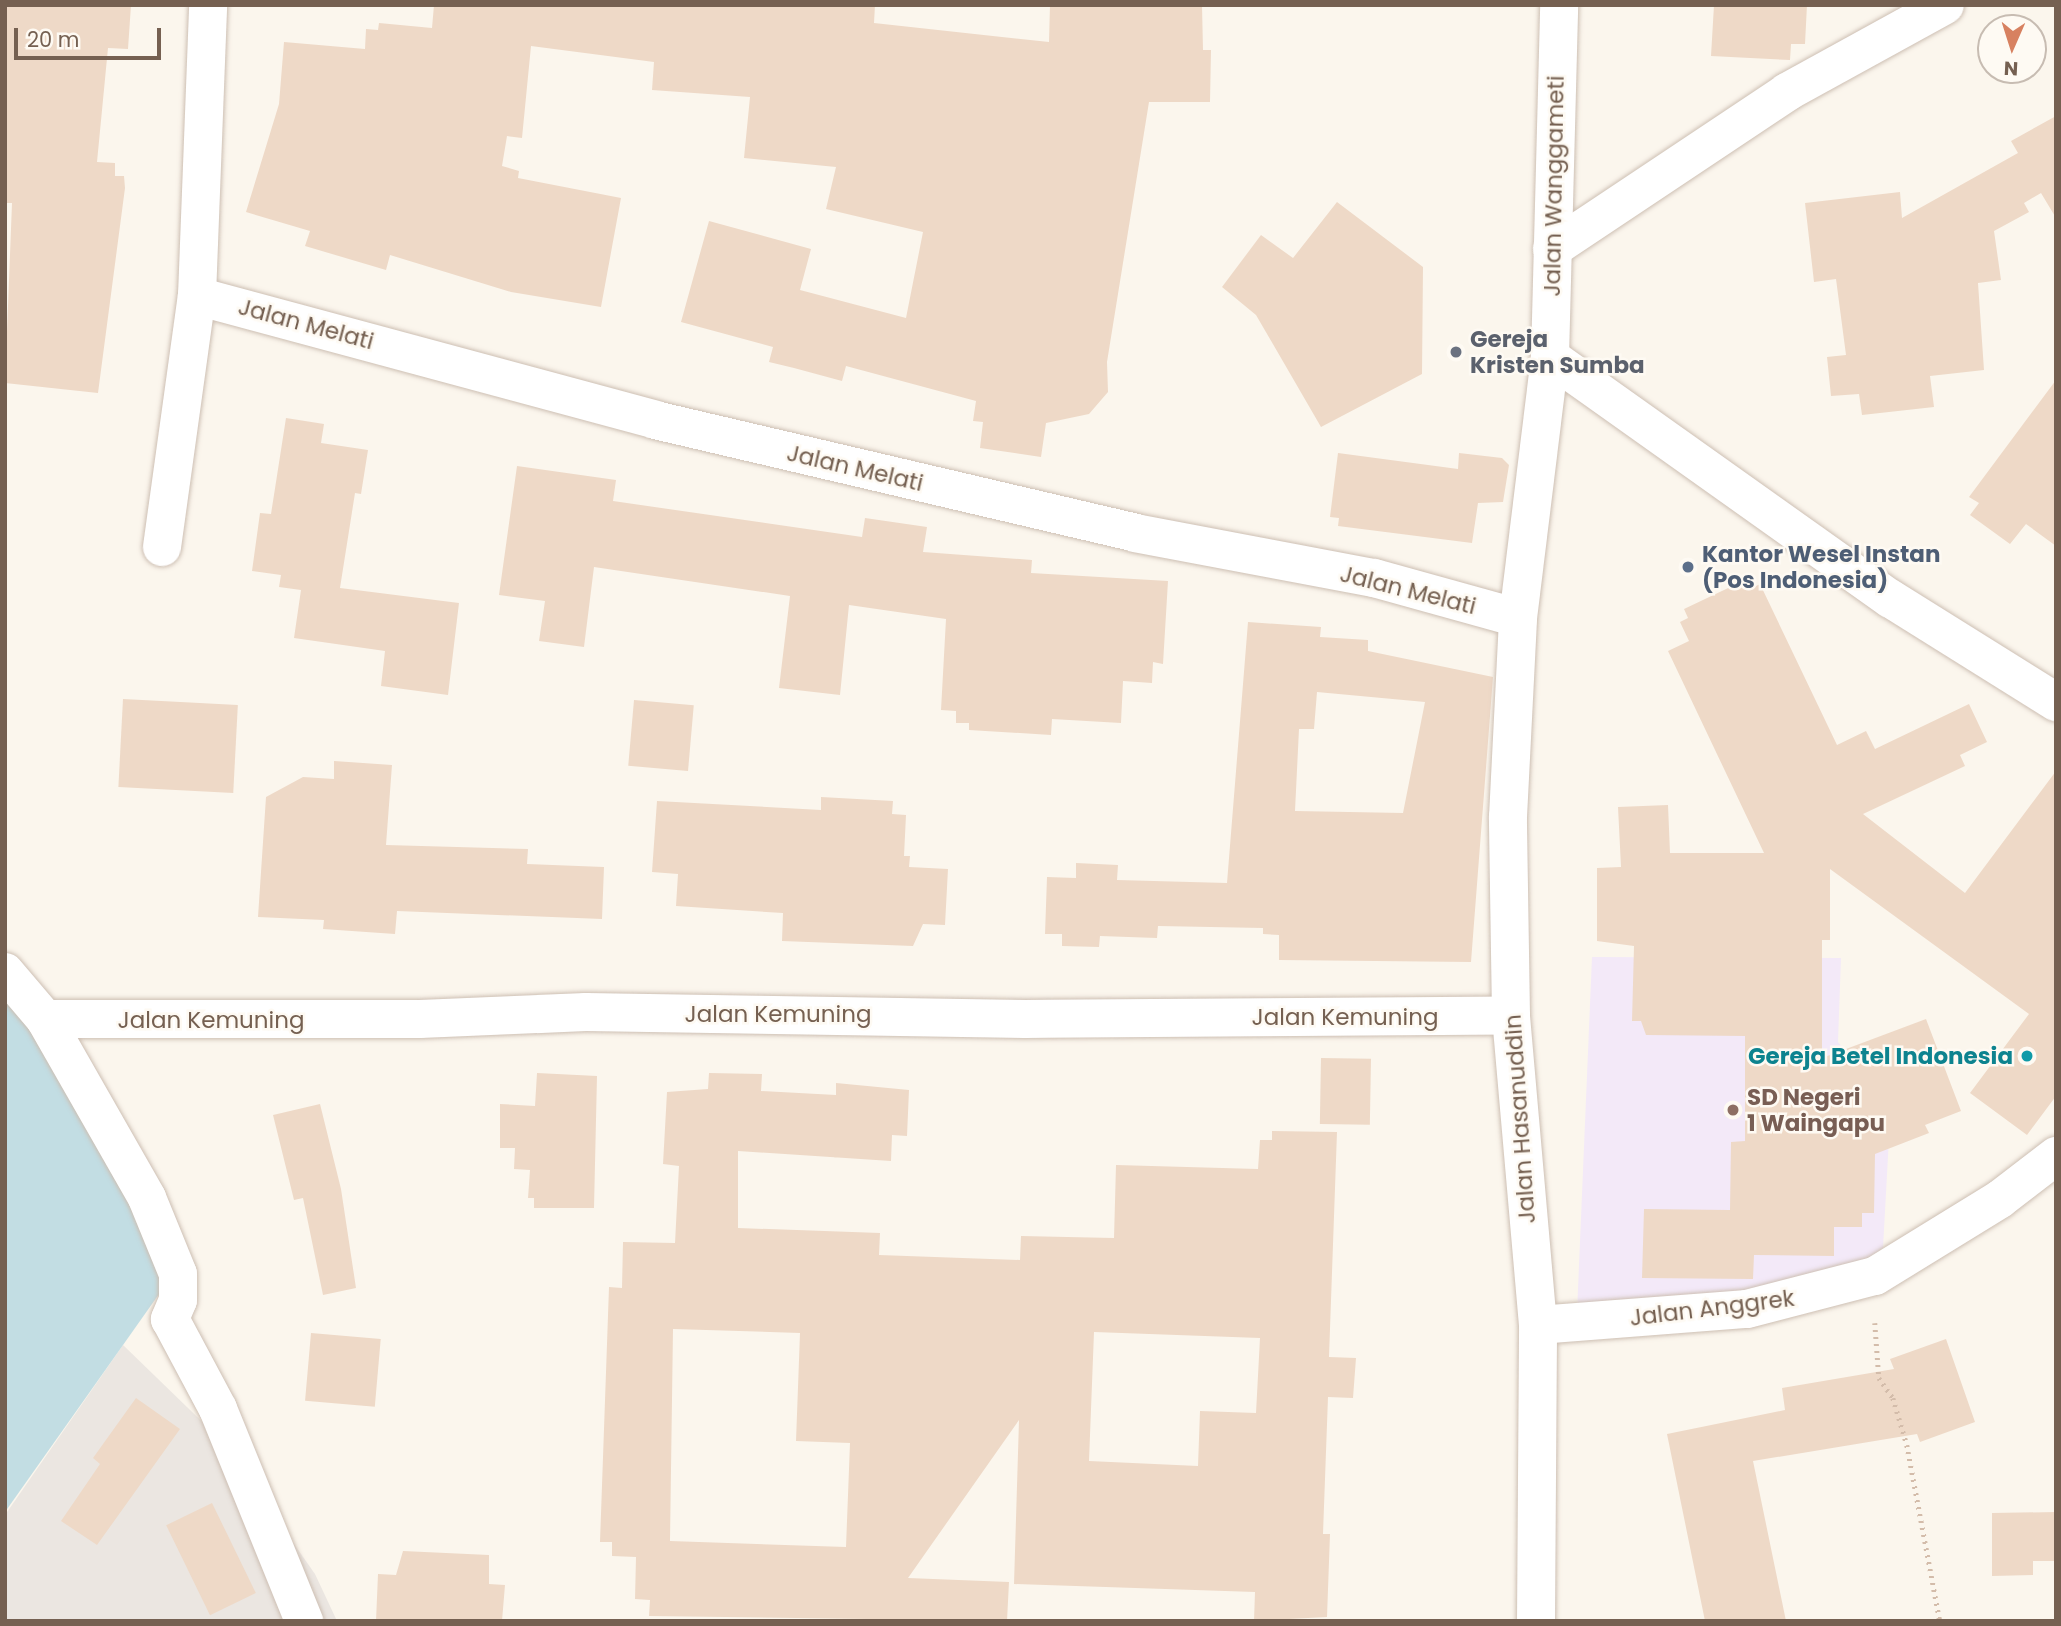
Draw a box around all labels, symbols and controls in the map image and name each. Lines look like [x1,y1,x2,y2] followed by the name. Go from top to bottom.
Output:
[18,14,164,58] scale bar
[1977,14,2047,84] north arrow
[27,25,80,54] text: 20 m
[2003,55,2019,82] text: N
[1538,75,1570,297] street label: Jalan Wanggameti
[235,293,377,355] street label: Jalan Melati
[1470,325,1645,379] place label: Gereja Kristen Sumba
[1448,344,1464,360] marker: Gereja Kristen Sumba
[784,439,926,497] street label: Jalan Melati
[1702,540,1940,594] place label: Kantor Wesel Instan (Pos Indonesia)
[1680,559,1696,575] marker: Kantor Wesel Instan (Pos Indonesia)
[1337,560,1479,620] street label: Jalan Melati
[685,1000,871,1028] street label: Jalan Kemuning
[1252,1003,1438,1031] street label: Jalan Kemuning
[118,1006,304,1034] street label: Jalan Kemuning
[1499,1013,1541,1225] street label: Jalan Hasanuddin
[1748,1042,2013,1070] place label: Gereja Betel Indonesia
[2019,1048,2035,1064] marker: Gereja Betel Indonesia
[1747,1083,1885,1137] place label: SD Negeri 1 Waingapu
[1725,1102,1741,1118] marker: SD Negeri 1 Waingapu
[1628,1284,1796,1332] street label: Jalan Anggrek

